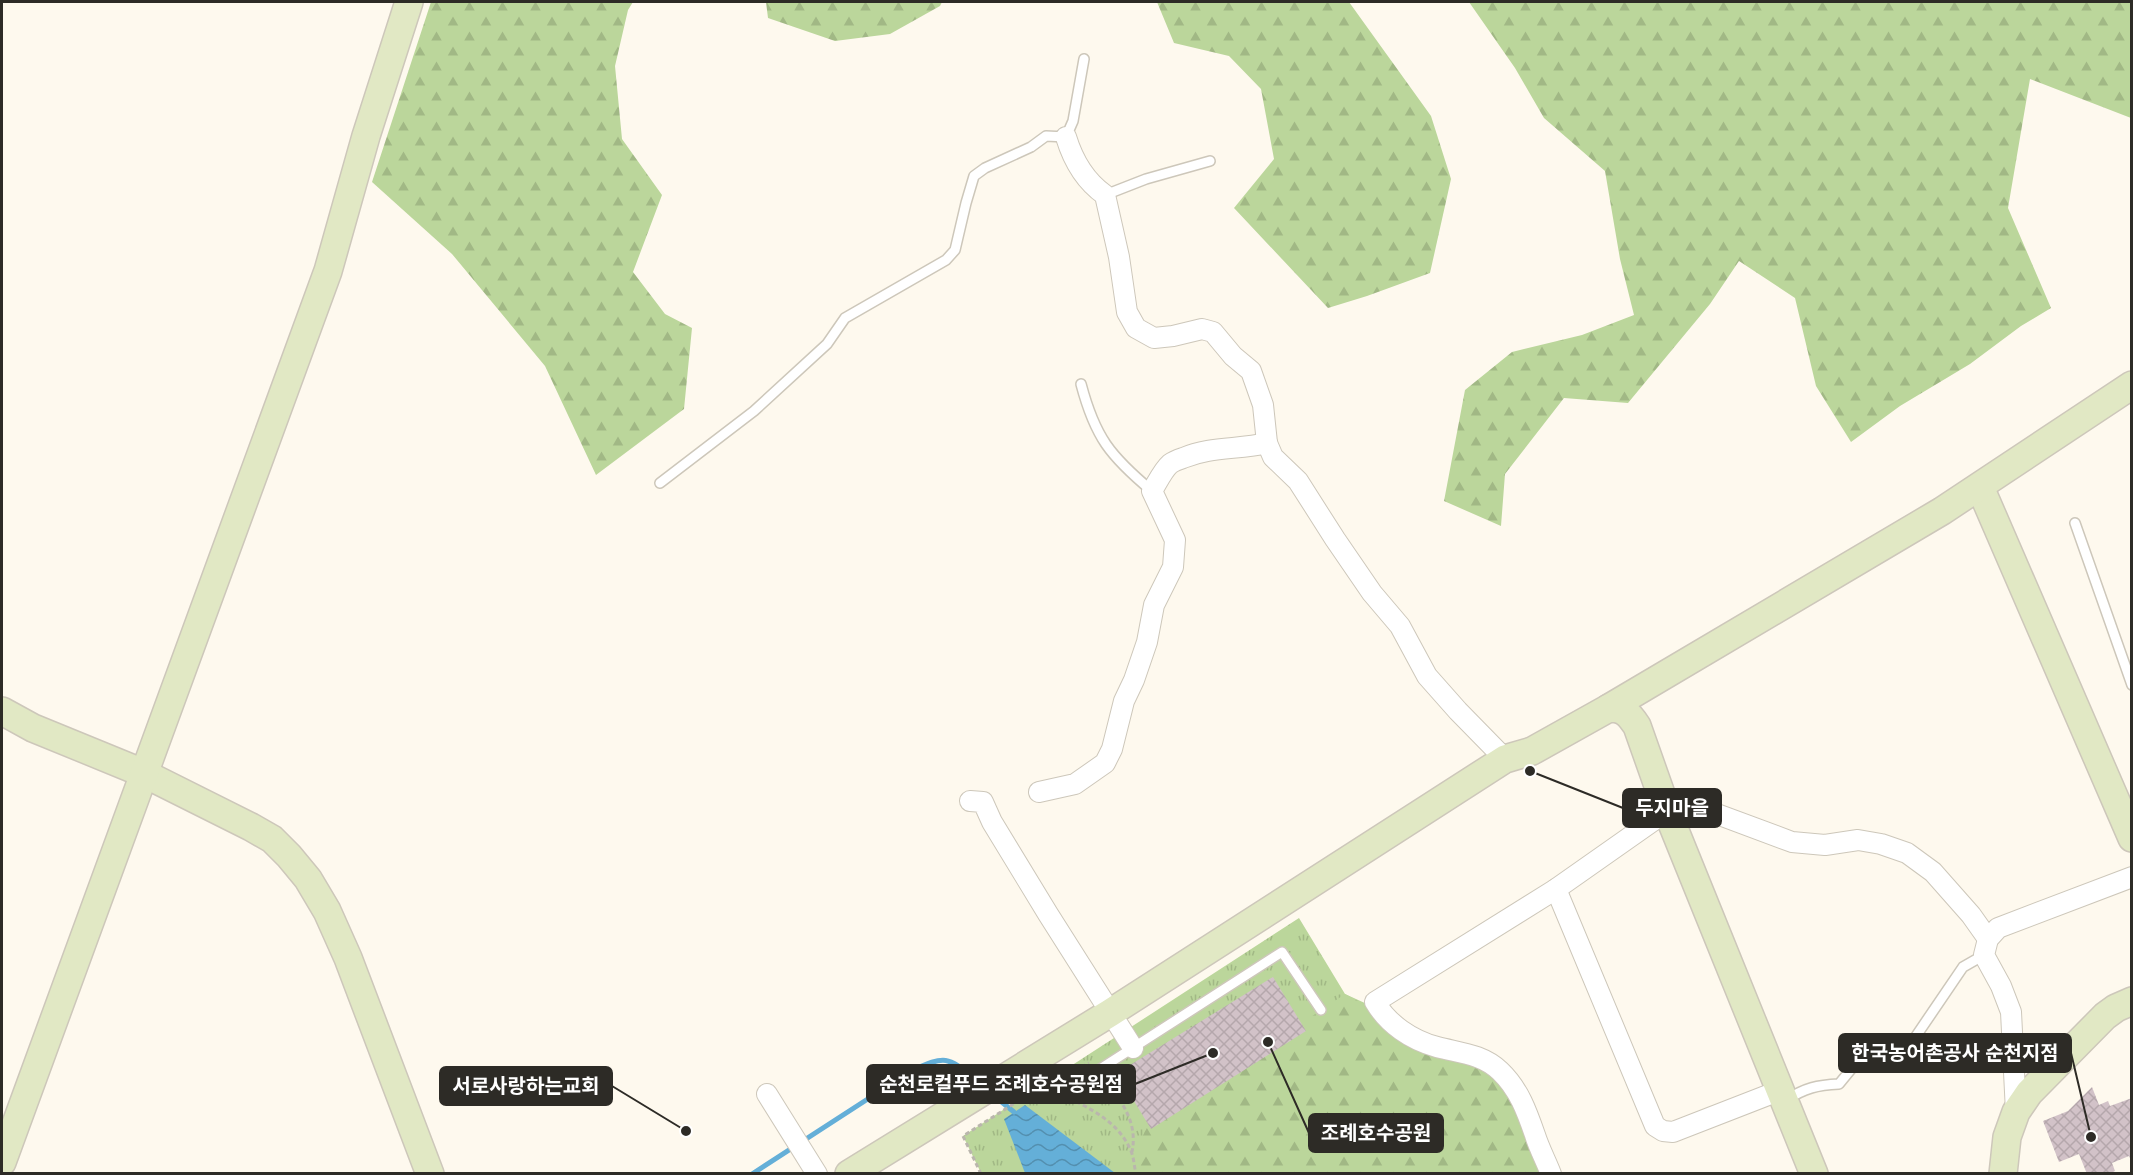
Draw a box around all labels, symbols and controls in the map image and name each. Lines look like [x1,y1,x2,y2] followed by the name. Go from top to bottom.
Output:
[1623,789,1721,827] callout: 두지마을
[1635,797,1709,823] text: 두지마을
[1839,1034,2071,1072] callout: 한국농어촌공사 순천지점
[1851,1042,2059,1068] text: 한국농어촌공사 순천지점
[867,1065,1135,1103] callout: 순천로컬푸드 조례호수공원점
[440,1067,612,1105] callout: 서로사랑하는교회
[879,1073,1123,1099] text: 순천로컬푸드 조례호수공원점
[452,1075,600,1101] text: 서로사랑하는교회
[1309,1114,1443,1152] callout: 조례호수공원
[1321,1122,1431,1148] text: 조례호수공원

